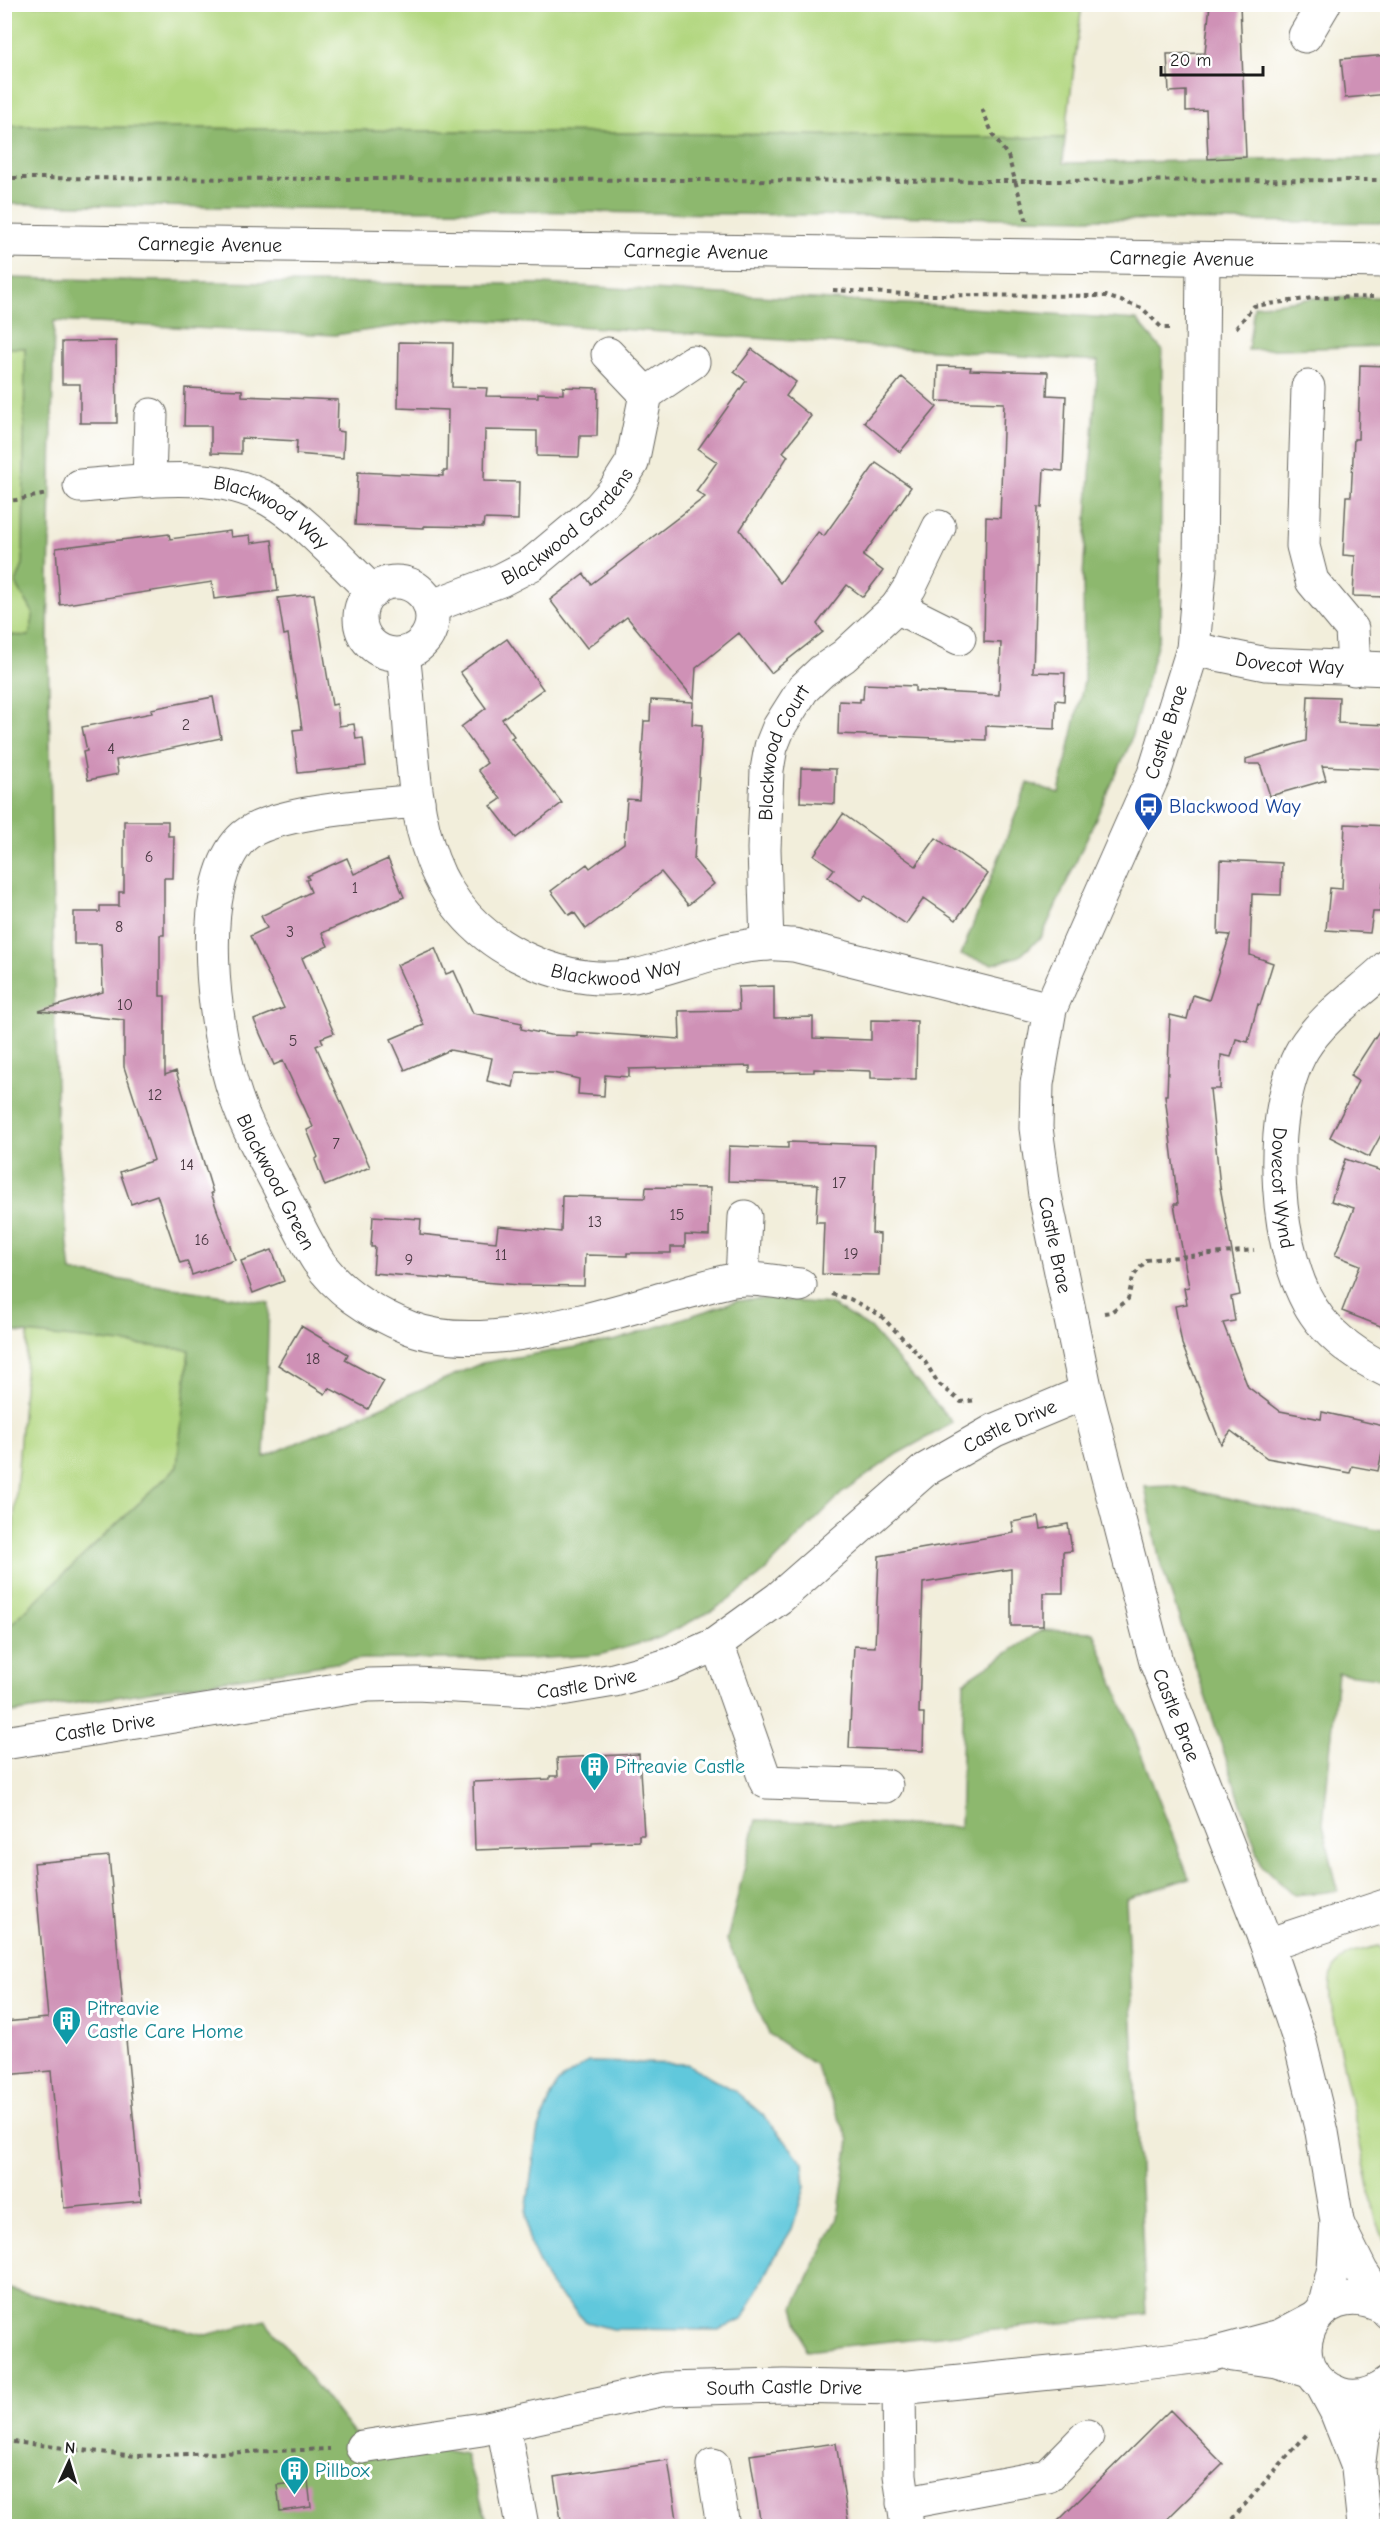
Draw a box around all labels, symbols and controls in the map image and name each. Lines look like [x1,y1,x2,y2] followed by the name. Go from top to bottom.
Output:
[1161,39,1263,77] scale bar
[1170,50,1211,71] text: 20 m
[138,231,282,257] street label: Carnegie Avenue
[624,238,768,264] street label: Carnegie Avenue
[1109,245,1254,271] street label: Carnegie Avenue
[497,463,637,589] street label: Blackwood Gardens
[212,470,334,554] street label: Blackwood Way
[1233,647,1344,679] street label: Dovecot Way
[754,679,815,821] street label: Blackwood Court
[1140,682,1192,782] street label: Castle Brae
[182,716,190,734] house number: 2
[107,740,115,758] house number: 4
[1132,790,1164,832] bus stop icon: Blackwood Way
[1169,795,1301,818] place label: Blackwood Way
[145,848,153,866] house number: 6
[352,879,358,897] house number: 1
[115,918,123,936] house number: 8
[286,923,294,941] house number: 3
[548,952,684,990] street label: Blackwood Way
[117,996,133,1014] house number: 10
[289,1032,297,1050] house number: 5
[148,1086,162,1104] house number: 12
[232,1110,320,1254] street label: Blackwood Green
[1267,1126,1300,1250] street label: Dovecot Wynd
[332,1135,340,1153] house number: 7
[180,1156,194,1174] house number: 14
[832,1174,846,1192] house number: 17
[1034,1195,1077,1295] street label: Castle Brae
[669,1206,685,1224] house number: 15
[588,1213,602,1231] house number: 13
[194,1231,210,1249] house number: 16
[844,1245,858,1263] house number: 19
[495,1246,507,1264] house number: 11
[405,1251,413,1269] house number: 9
[306,1350,320,1368] house number: 18
[959,1394,1060,1458] street label: Castle Drive
[536,1663,639,1702] street label: Castle Drive
[1148,1665,1205,1765] street label: Castle Brae
[53,1708,156,1746] street label: Castle Drive
[578,1750,610,1792] building icon: Pitreavie Castle
[615,1755,745,1778] place label: Pitreavie Castle
[87,1997,243,2043] place label: Pitreavie Castle Care Home
[50,2004,82,2046] building icon: Pitreavie Castle Care Home
[706,2375,862,2399] street label: South Castle Drive
[39,2432,99,2492] north arrow
[64,2439,76,2457] text: N
[278,2454,310,2496] building icon: Pillbox
[315,2459,370,2482] place label: Pillbox

